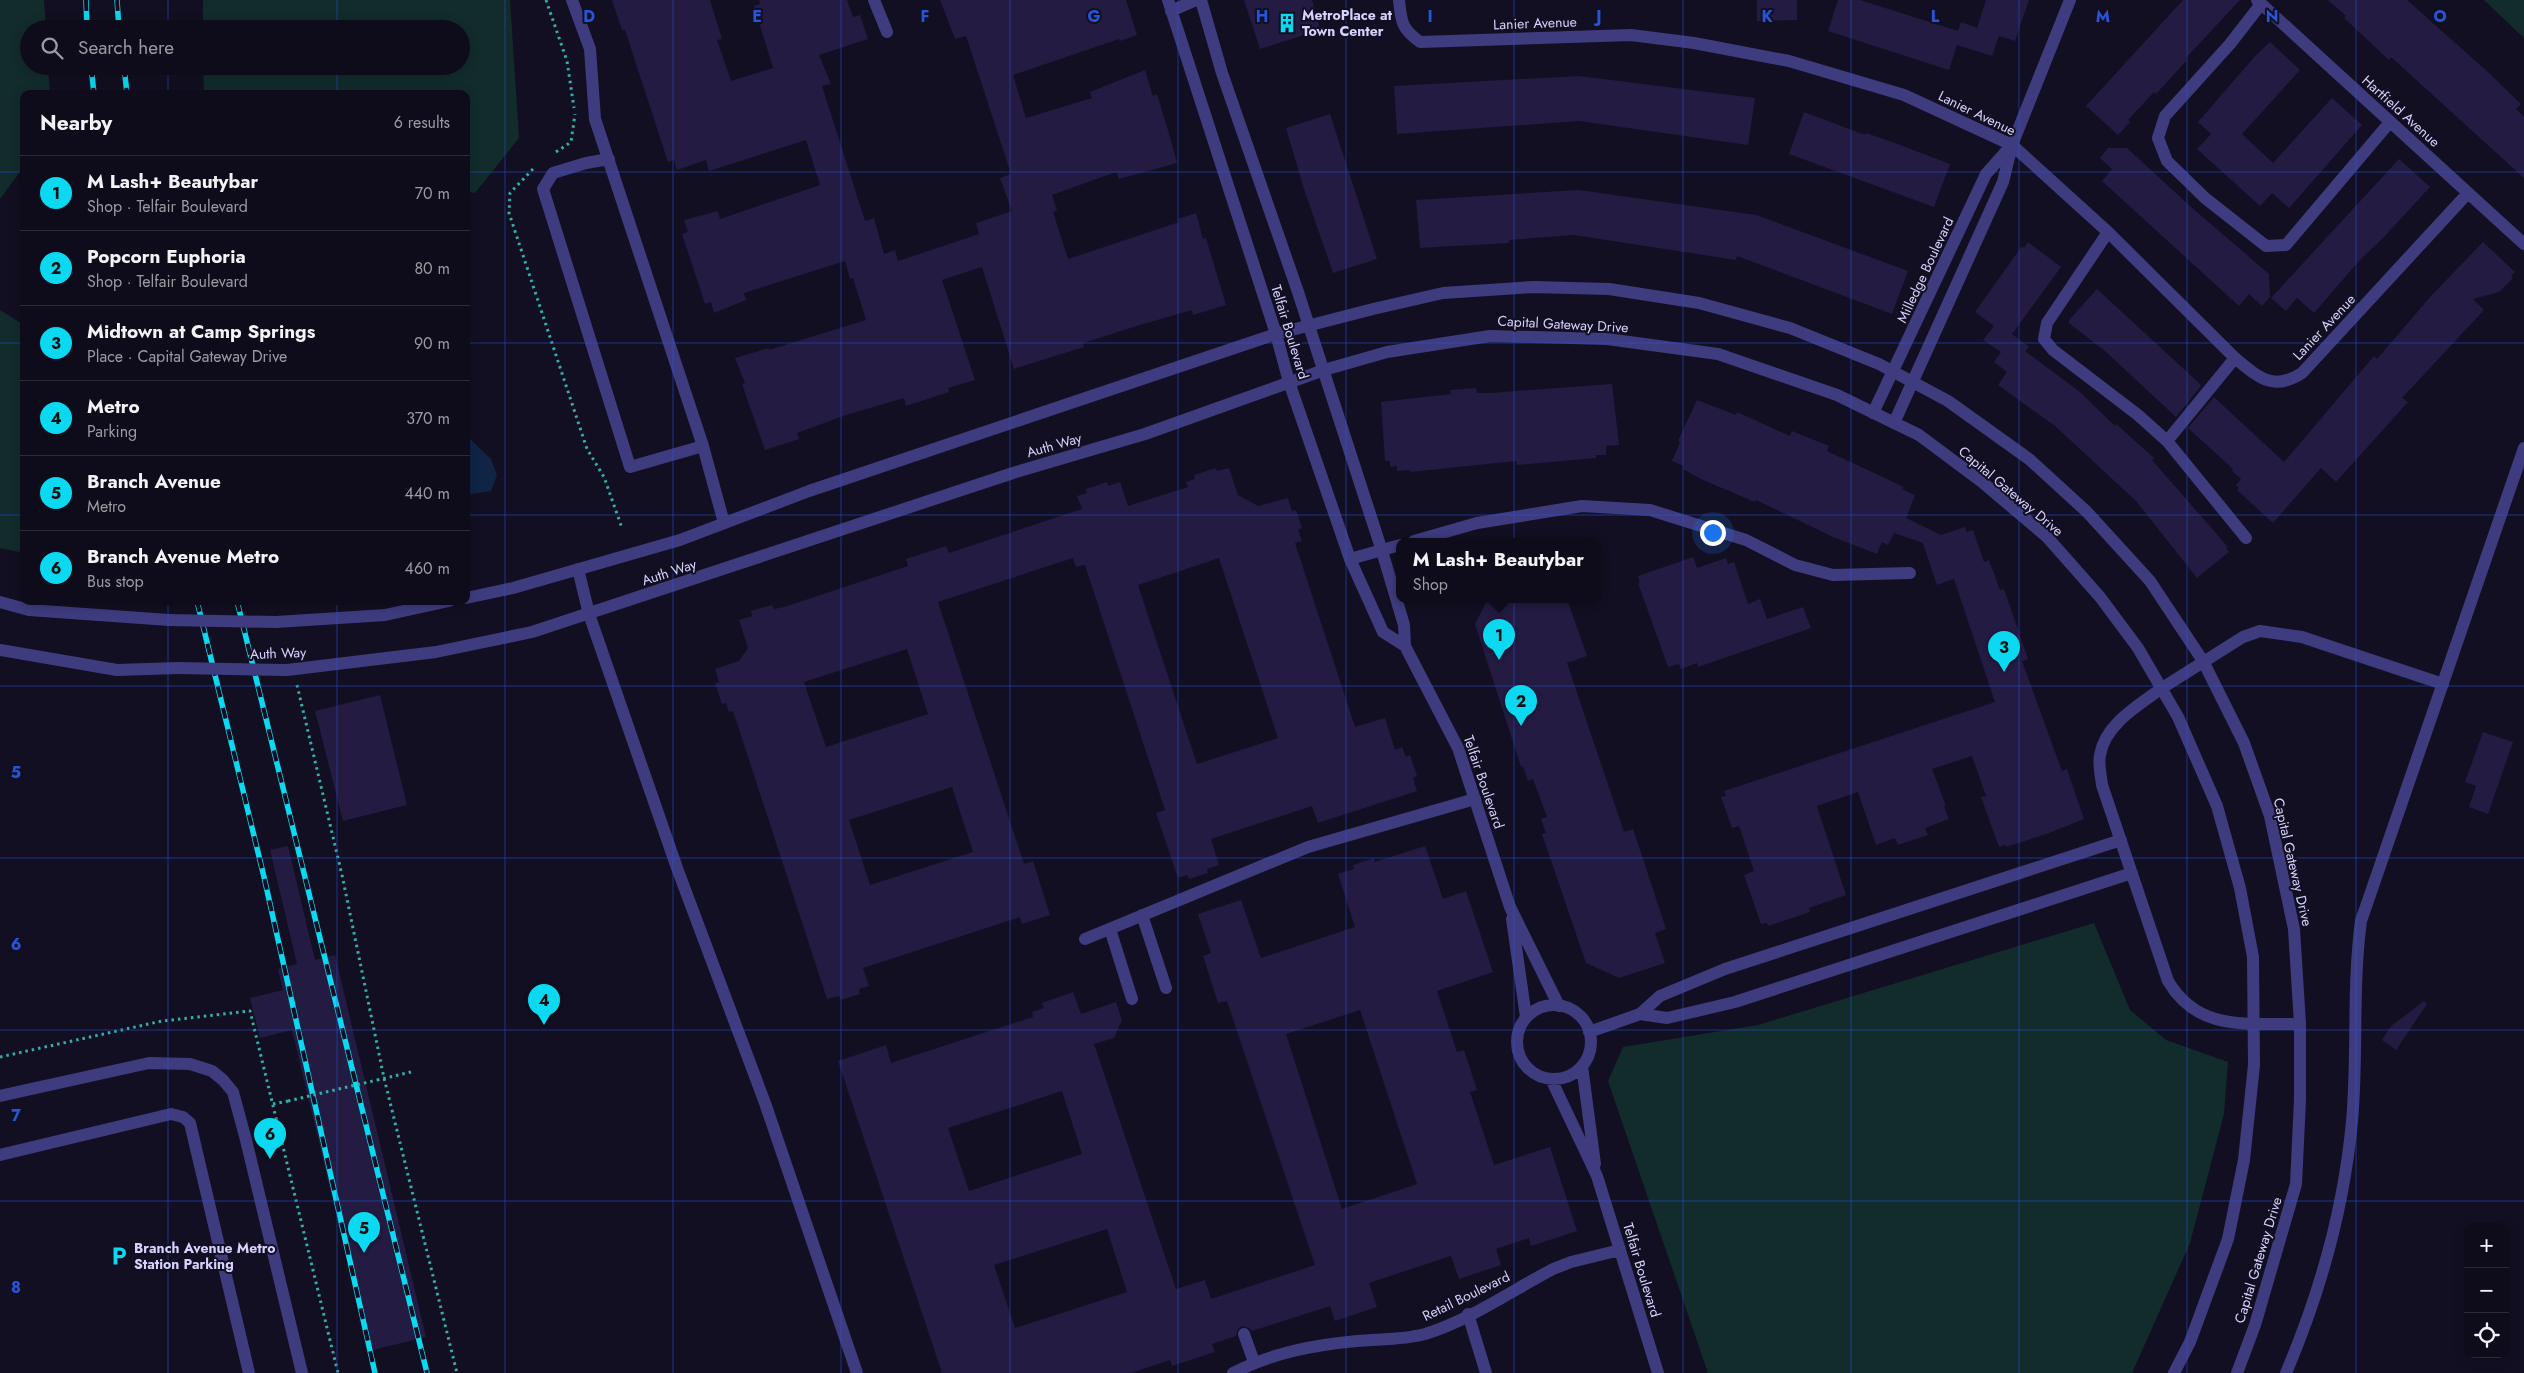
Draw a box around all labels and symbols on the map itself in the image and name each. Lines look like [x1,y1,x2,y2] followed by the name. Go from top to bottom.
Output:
[583,5,595,28] text: D
[752,5,762,28] text: E
[921,5,929,28] text: F
[1087,5,1101,28] text: G
[1256,5,1268,28] text: H
[1302,5,1392,41] place label: MetroPlace at Town Center
[1427,5,1433,28] text: I
[1593,5,1602,28] text: J
[1761,5,1773,28] text: K
[1931,5,1940,28] text: L
[2096,5,2110,28] text: M
[2266,5,2278,28] text: N
[2433,5,2447,28] text: O
[1276,12,1298,34] building icon: MetroPlace at Town Center
[1493,12,1577,34] street label: Lanier Avenue
[2358,71,2444,151] street label: Hartfield Avenue
[1935,86,2019,140] street label: Lanier Avenue
[1892,214,1958,326] street label: Milledge Boulevard
[1266,282,1314,382] street label: Telfair Boulevard
[2288,290,2360,364] street label: Lanier Avenue
[1497,311,1629,337] street label: Capital Gateway Drive
[1024,427,1085,462] street label: Auth Way
[1954,441,2068,541] street label: Capital Gateway Drive
[1700,520,1726,546] your location
[639,554,700,590] street label: Auth Way
[1483,619,1515,660] pin: 1
[1988,631,2020,672] pin: 3
[249,642,307,664] street label: Auth Way
[1505,685,1537,726] pin: 2
[1459,733,1509,831] street label: Telfair Boulevard
[11,761,21,784] text: 5
[2269,796,2317,928] street label: Capital Gateway Drive
[11,933,21,956] text: 6
[528,984,560,1025] pin: 4
[11,1104,21,1127] text: 7
[254,1118,286,1159] pin: 6
[2229,1194,2287,1326] street label: Capital Gateway Drive
[348,1212,380,1253] pin: 5
[1618,1220,1666,1320] street label: Telfair Boulevard
[134,1238,276,1274] place label: Branch Avenue Metro Station Parking
[108,1245,130,1267] parking icon: Branch Avenue Metro Station Parking
[1419,1266,1513,1326] street label: Retail Boulevard
[11,1276,21,1299] text: 8

